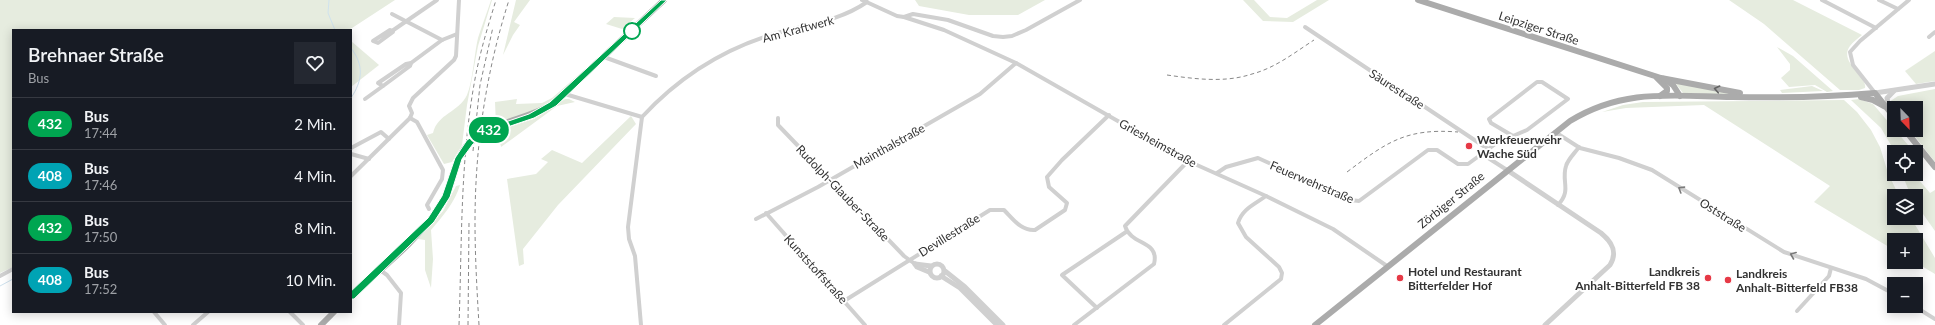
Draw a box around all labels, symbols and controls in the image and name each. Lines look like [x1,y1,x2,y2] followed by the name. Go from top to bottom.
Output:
[1497,8,1581,48] street label: Leipziger Straße
[761,12,836,46] street label: Am Kraftwerk
[623,22,641,40] unlabelled marker
[294,42,336,84] button: heart
[28,43,164,66] text: Brehnaer Straße
[1367,66,1427,112] street label: Säurestraße
[28,70,49,86] text: Bus
[1714,86,1720,94] one-way arrow
[1887,101,1923,137] north arrow
[1887,101,1923,313] map controls
[84,107,109,125] text: Bus
[38,115,62,132] text: 432
[294,115,336,133] text: 2 Min.
[1117,116,1199,170] street label: Griesheimstraße
[466,117,512,143] line badge: 432
[851,120,927,172] street label: Mainthalstraße
[477,121,501,138] text: 432
[84,125,117,141] text: 17:44
[1477,132,1562,161] place label: Werkfeuerwehr Wache Süd
[1464,141,1474,151] marker: Werkfeuerwehr Wache Süd
[793,142,893,244] street label: Rudolph-Glauber-Straße
[1887,145,1923,181] button: locate
[1268,158,1356,206] street label: Feuerwehrstraße
[84,159,109,177] text: Bus
[38,167,62,184] text: 408
[294,167,336,185] text: 4 Min.
[1415,169,1487,231] street label: Zörbiger Straße
[84,177,117,193] text: 17:46
[1678,186,1685,194] one-way arrow
[1887,189,1923,225] button: layers
[1697,195,1749,235] street label: Oststraße
[916,210,982,260] street label: Devillestraße
[84,211,109,229] text: Bus
[38,219,62,236] text: 432
[294,219,336,237] text: 8 Min.
[84,229,117,245] text: 17:50
[781,231,851,307] street label: Kunststoffstraße
[1887,233,1923,269] button: +
[1789,252,1796,260] one-way arrow
[84,263,109,281] text: Bus
[1408,264,1522,293] place label: Hotel und Restaurant Bitterfelder Hof
[1574,264,1700,293] place label: Landkreis Anhalt-Bitterfeld FB 38
[1735,266,1858,295] place label: Landkreis Anhalt-Bitterfeld FB38
[38,271,62,288] text: 408
[285,271,336,289] text: 10 Min.
[1395,273,1405,283] marker: Hotel und Restaurant Bitterfelder Hof
[1703,273,1713,283] marker: Landkreis Anhalt-Bitterfeld FB 38
[1723,275,1733,285] marker: Landkreis Anhalt-Bitterfeld FB38
[1887,277,1923,313] button: −
[84,281,117,297] text: 17:52

